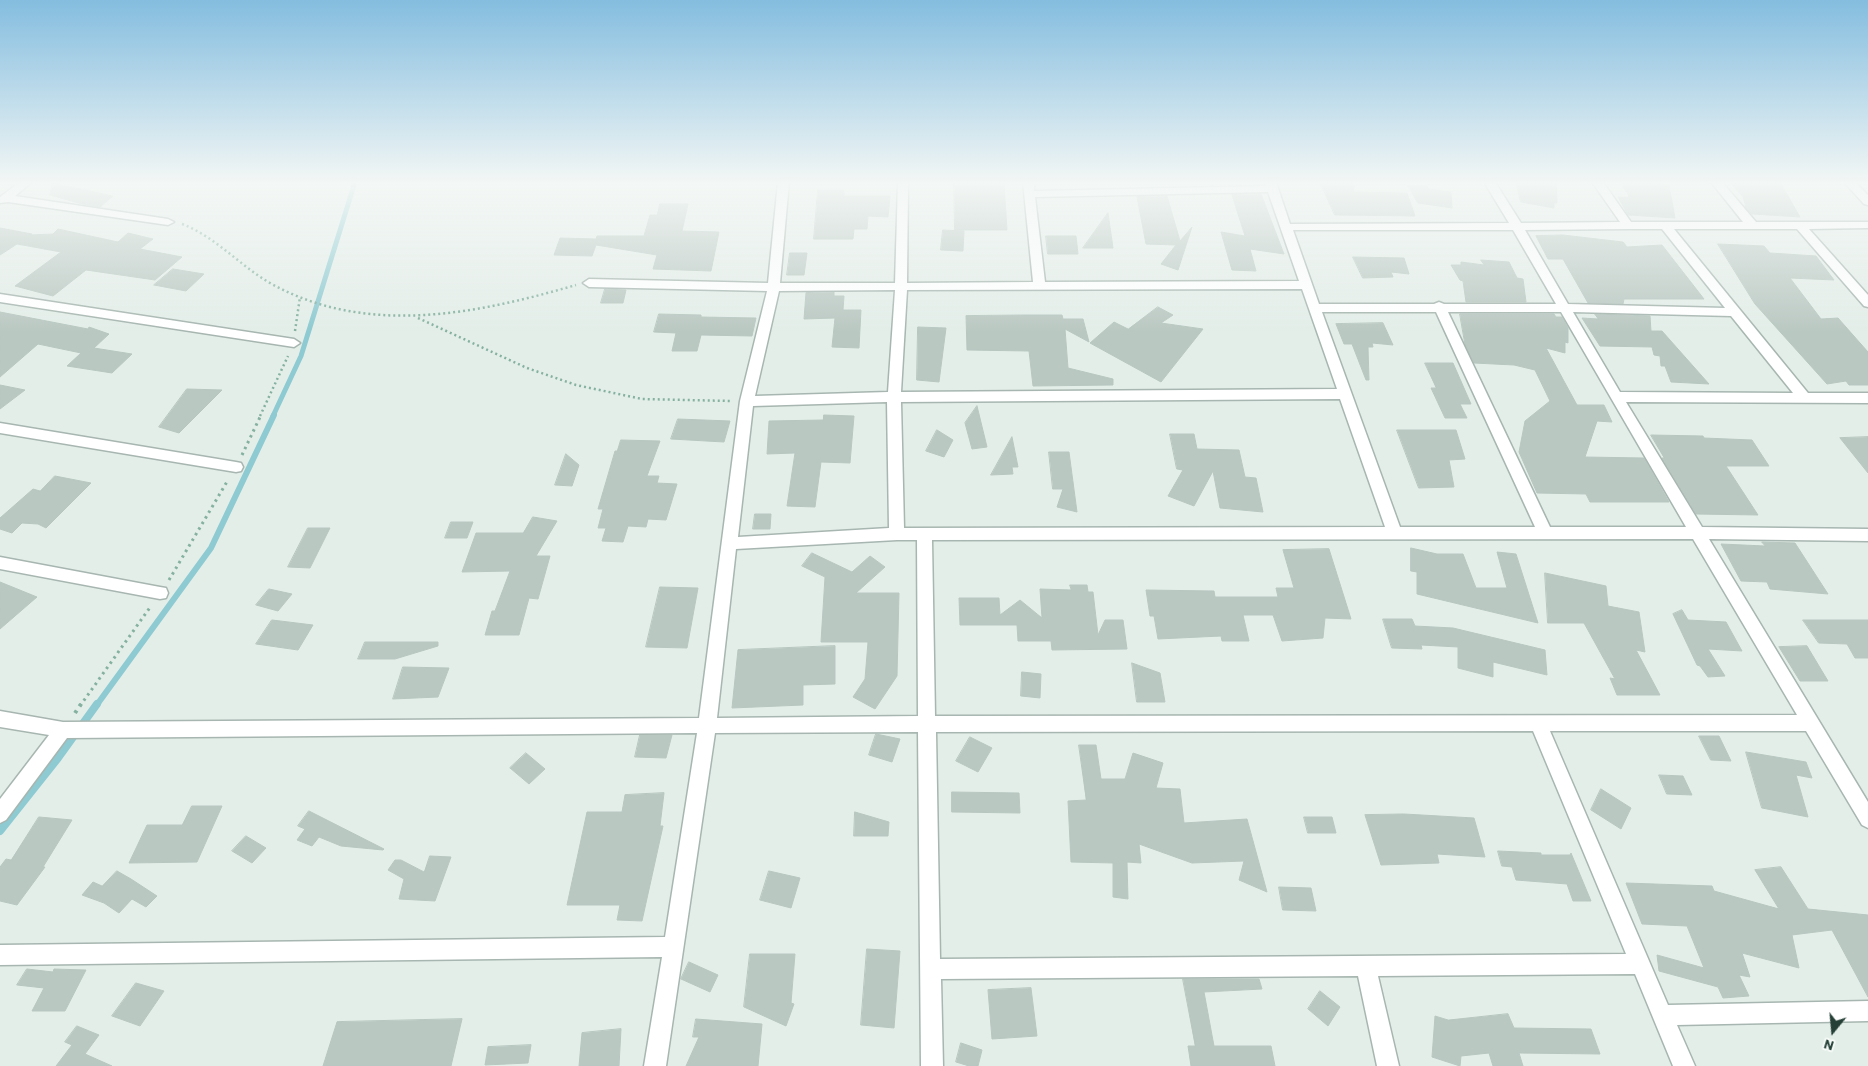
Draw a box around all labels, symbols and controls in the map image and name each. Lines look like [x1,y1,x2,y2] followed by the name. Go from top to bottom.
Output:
[1808,1006,1858,1056] north arrow
[1822,1036,1835,1055] text: N

